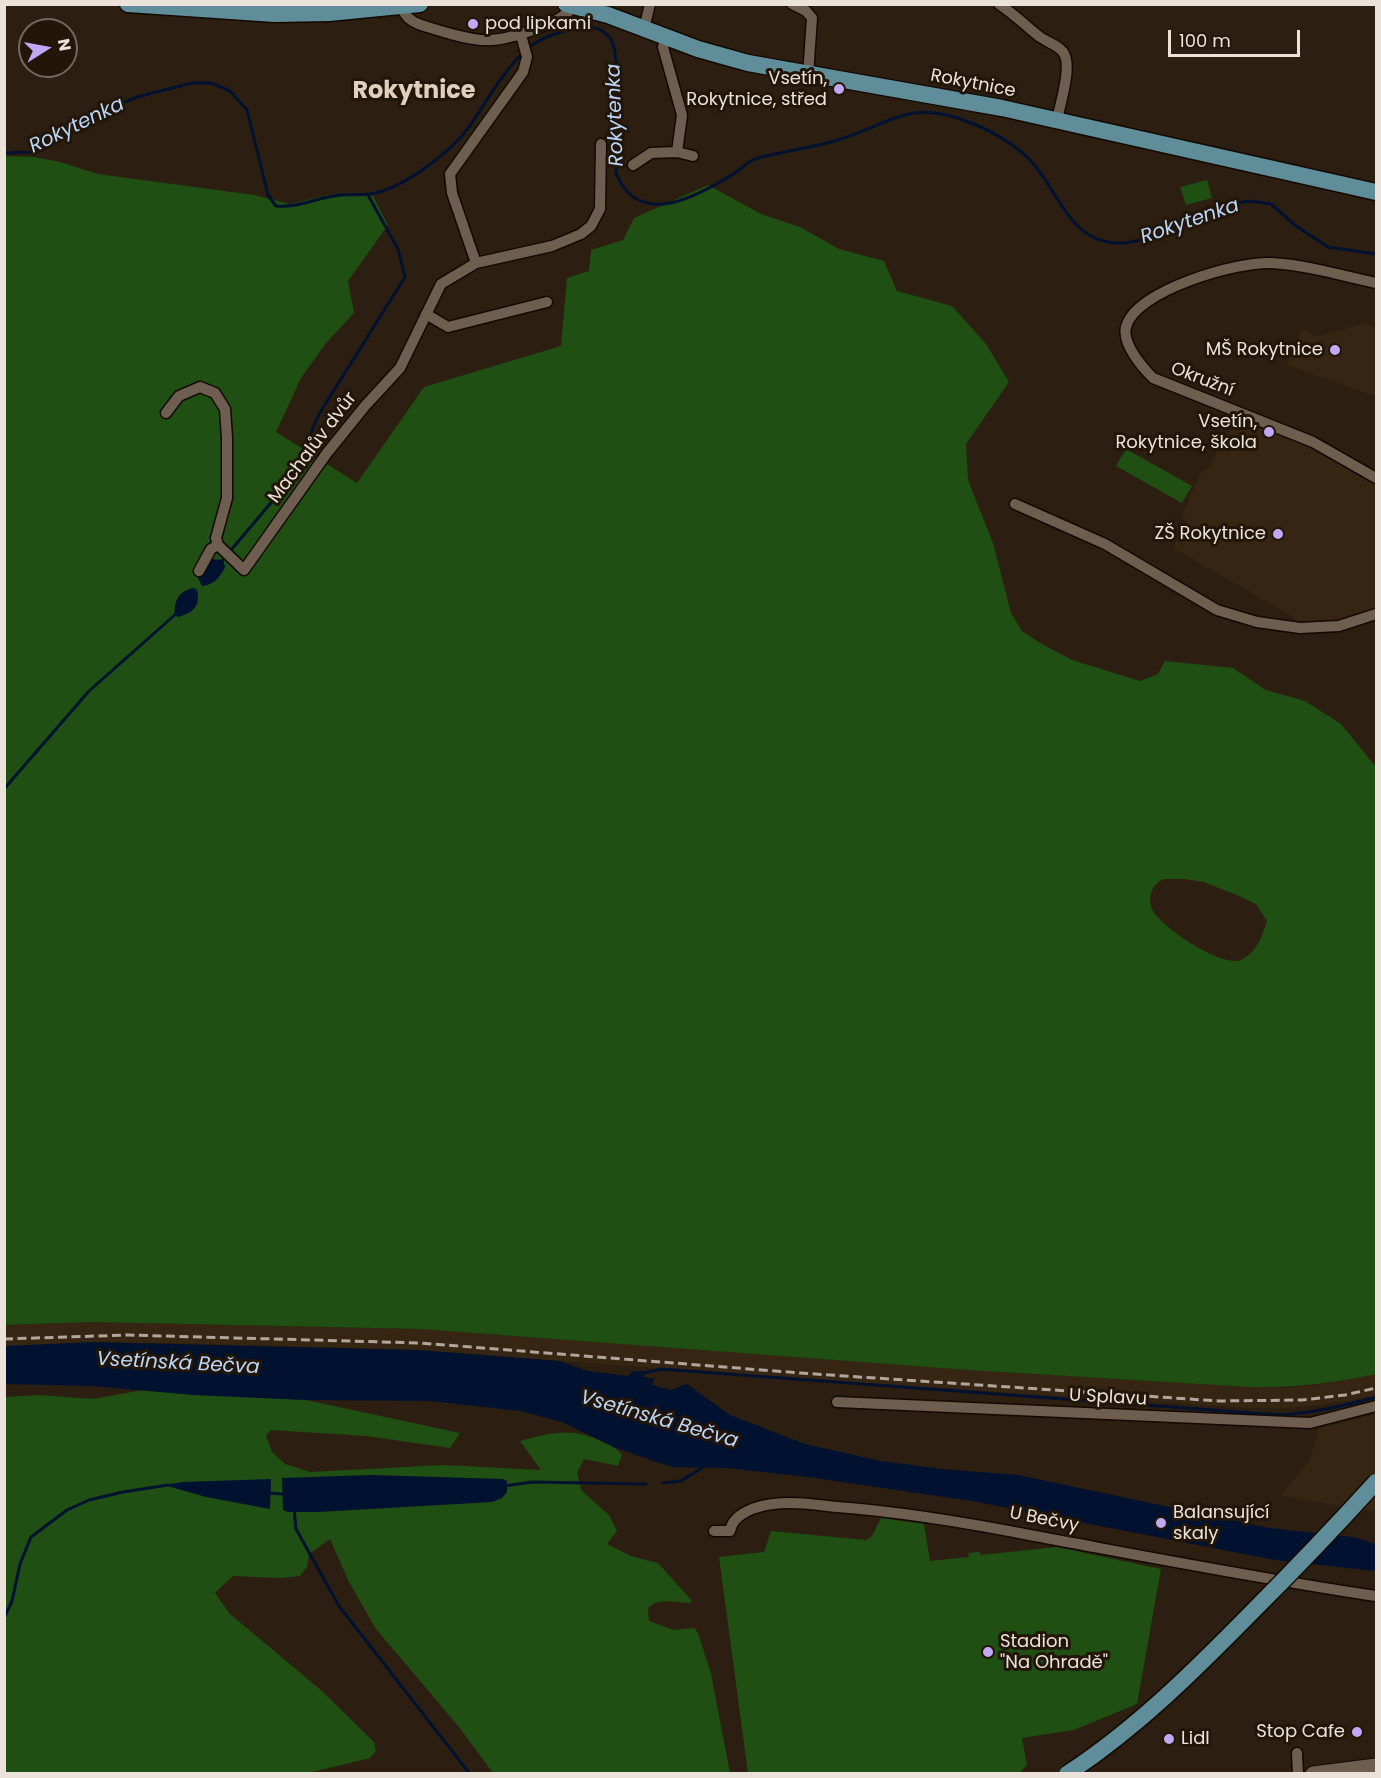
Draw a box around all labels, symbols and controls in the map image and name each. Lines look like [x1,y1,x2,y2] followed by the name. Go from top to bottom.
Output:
[485,13,591,35] place label: pod lipkami
[466,17,480,31] marker: pod lipkami
[18,18,78,78] north arrow
[1171,18,1303,56] scale bar
[1179,28,1231,53] text: 100 m
[52,37,77,53] text: N
[602,63,630,167] water label: Rokytenka
[929,65,1017,103] street label: Rokytnice
[686,68,827,110] place label: Vsetín, Rokytnice, střed
[352,78,476,106] district label: Rokytnice
[832,82,846,96] marker: Vsetín, Rokytnice, střed
[26,93,128,159] water label: Rokytenka
[1137,194,1243,250] water label: Rokytenka
[1206,339,1323,361] place label: MŠ Rokytnice
[1328,343,1342,357] marker: MŠ Rokytnice
[1167,358,1237,402] street label: Okružní
[264,388,362,508] street label: Machalův dvůr
[1115,411,1257,454] place label: Vsetín, Rokytnice, škola
[1262,425,1276,439] marker: Vsetín, Rokytnice, škola
[1154,523,1266,545] place label: ZŠ Rokytnice
[1271,527,1285,541] marker: ZŠ Rokytnice
[96,1348,260,1380] water label: Vsetínská Bečva
[1069,1385,1147,1411] street label: U Splavu
[577,1386,741,1454] water label: Vsetínská Bečva
[1173,1502,1269,1544] place label: Balansující skaly
[1007,1503,1081,1537] street label: U Bečvy
[1154,1516,1168,1530] marker: Balansující skaly
[1000,1631,1108,1674] place label: Stadion "Na Ohradě"
[981,1645,995,1659] marker: Stadion "Na Ohradě"
[1256,1721,1345,1743] place label: Stop Cafe
[1350,1725,1364,1739] marker: Stop Cafe
[1181,1728,1210,1750] place label: Lidl
[1162,1732,1176,1746] marker: Lidl

